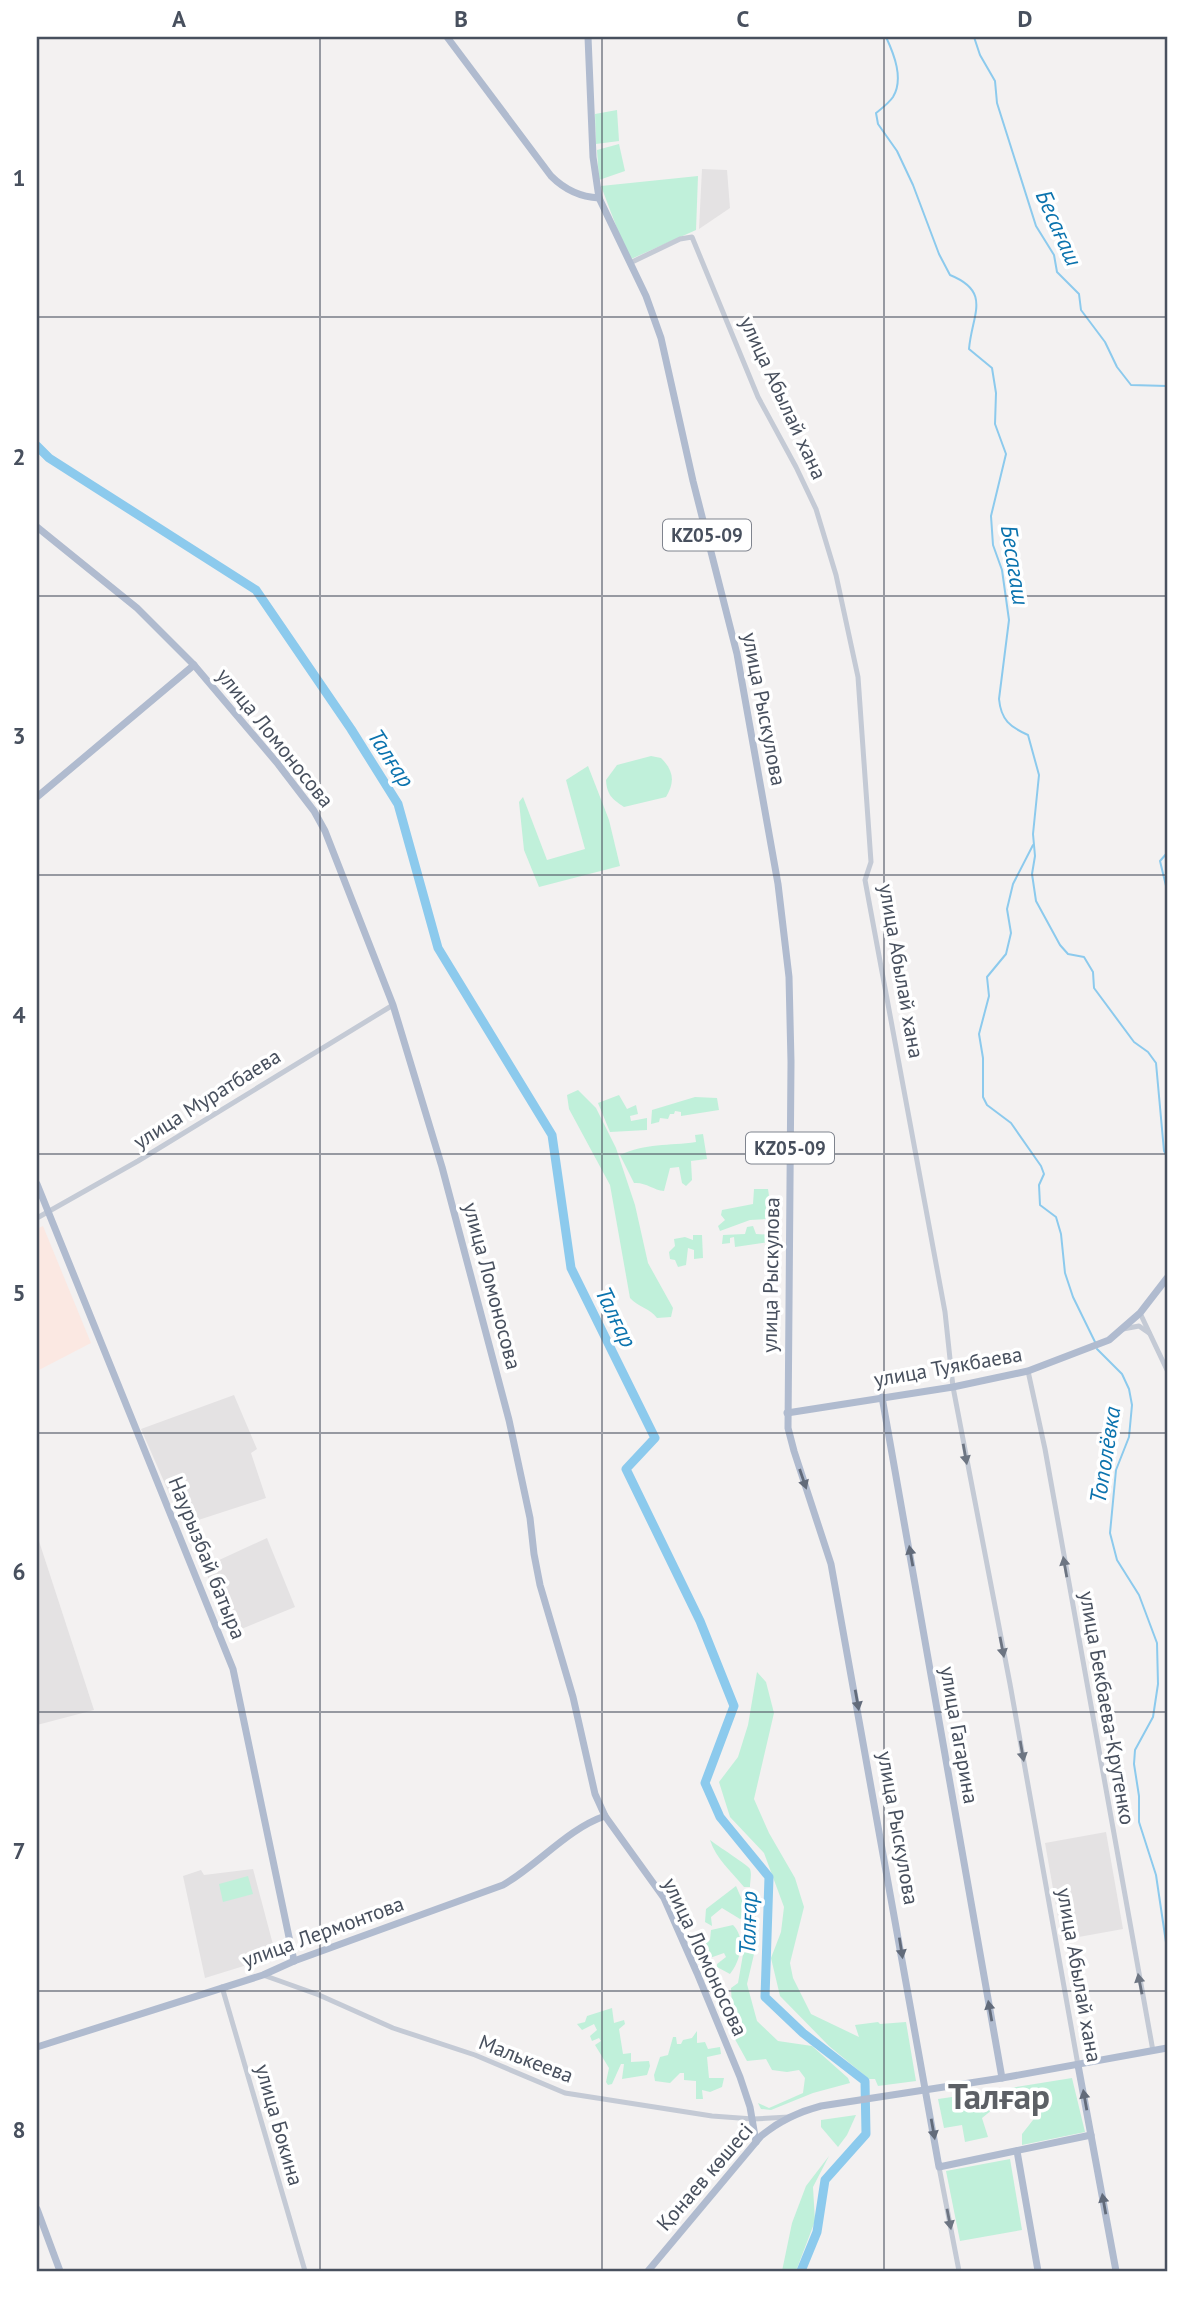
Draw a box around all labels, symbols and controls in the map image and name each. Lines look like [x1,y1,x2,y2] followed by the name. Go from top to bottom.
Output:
[172,4,186,33] text: A
[454,4,468,33] text: B
[737,4,750,33] text: C
[1018,4,1032,33] text: D
[12,163,26,192] text: 1
[1030,185,1089,270] water label: Бесағаш
[734,312,833,484] street label: улица Абылай хана
[12,442,26,471] text: 2
[663,520,751,550] road number: KZ05-09
[995,523,1036,607] water label: Бесагаш
[736,630,793,788] street label: улица Рыскулова
[211,662,340,813] street label: улица Ломоносова
[12,721,26,750] text: 3
[362,723,421,793] water label: Талғар
[873,881,930,1060] street label: улица Абылай хана
[12,1000,26,1029] text: 4
[128,1042,285,1155] street label: улица Муратбаева
[746,1132,834,1164] road number: KZ05-09
[756,1197,785,1353] street label: улица Рыскулова
[457,1199,528,1372] street label: улица Ломоносова
[12,1278,26,1307] text: 5
[589,1282,644,1352] water label: Талғар
[872,1340,1024,1393] street label: улица Туякбаева
[1083,1404,1126,1506] water label: Тополёвка
[960,1443,971,1465] one-way arrow
[798,1469,809,1490] one-way arrow
[163,1472,252,1643] street label: Наурызбай батыра
[905,1545,916,1567] one-way arrow
[1059,1556,1070,1578] one-way arrow
[12,1557,26,1586] text: 6
[1074,1589,1141,1827] street label: улица Бекбаева-Крутенко
[997,1636,1008,1658] one-way arrow
[934,1664,985,1806] street label: улица Гагарина
[852,1689,863,1711] one-way arrow
[1017,1740,1028,1762] one-way arrow
[872,1749,925,1907] street label: улица Рыскулова
[12,1836,26,1865] text: 7
[657,1873,754,2040] street label: улица Ломоносова
[1051,1885,1108,2064] street label: улица Абылай хана
[238,1890,407,1973] street label: улица Лермонтова
[732,1890,763,1956] water label: Талғар
[896,1937,907,1959] one-way arrow
[1134,1973,1145,1995] one-way arrow
[984,2000,995,2022] one-way arrow
[475,2028,577,2089] street label: Малькеева
[249,2061,310,2189] street label: улица Бокина
[948,2073,1050,2119] district label: Талғар
[1079,2089,1090,2111] one-way arrow
[12,2115,26,2144] text: 8
[650,2117,759,2236] street label: Қонаев көшесі
[927,2118,938,2140] one-way arrow
[1098,2193,1109,2215] one-way arrow
[944,2208,955,2230] one-way arrow

